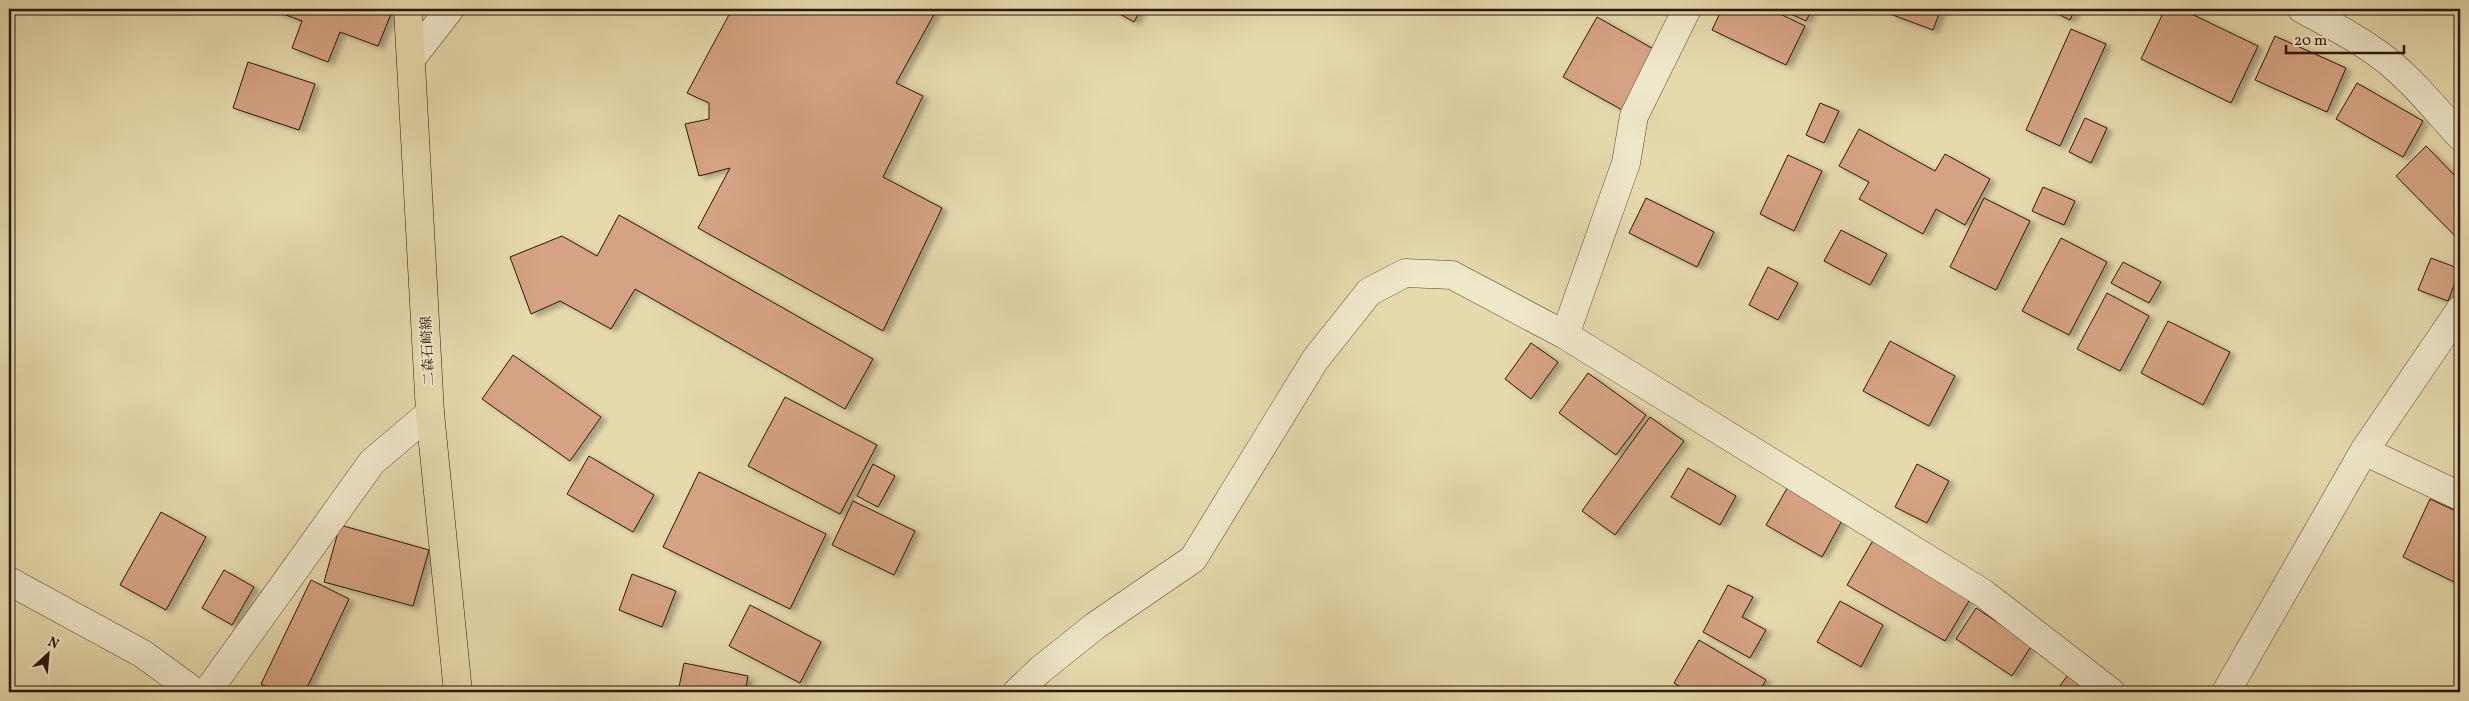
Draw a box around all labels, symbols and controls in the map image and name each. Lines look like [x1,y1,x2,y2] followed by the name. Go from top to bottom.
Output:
[2286,22,2404,54] scale bar
[2294,31,2327,52] text: 20 m
[417,315,440,386] street label: 二森石崎線
[22,628,72,678] north arrow
[44,633,62,654] text: N

